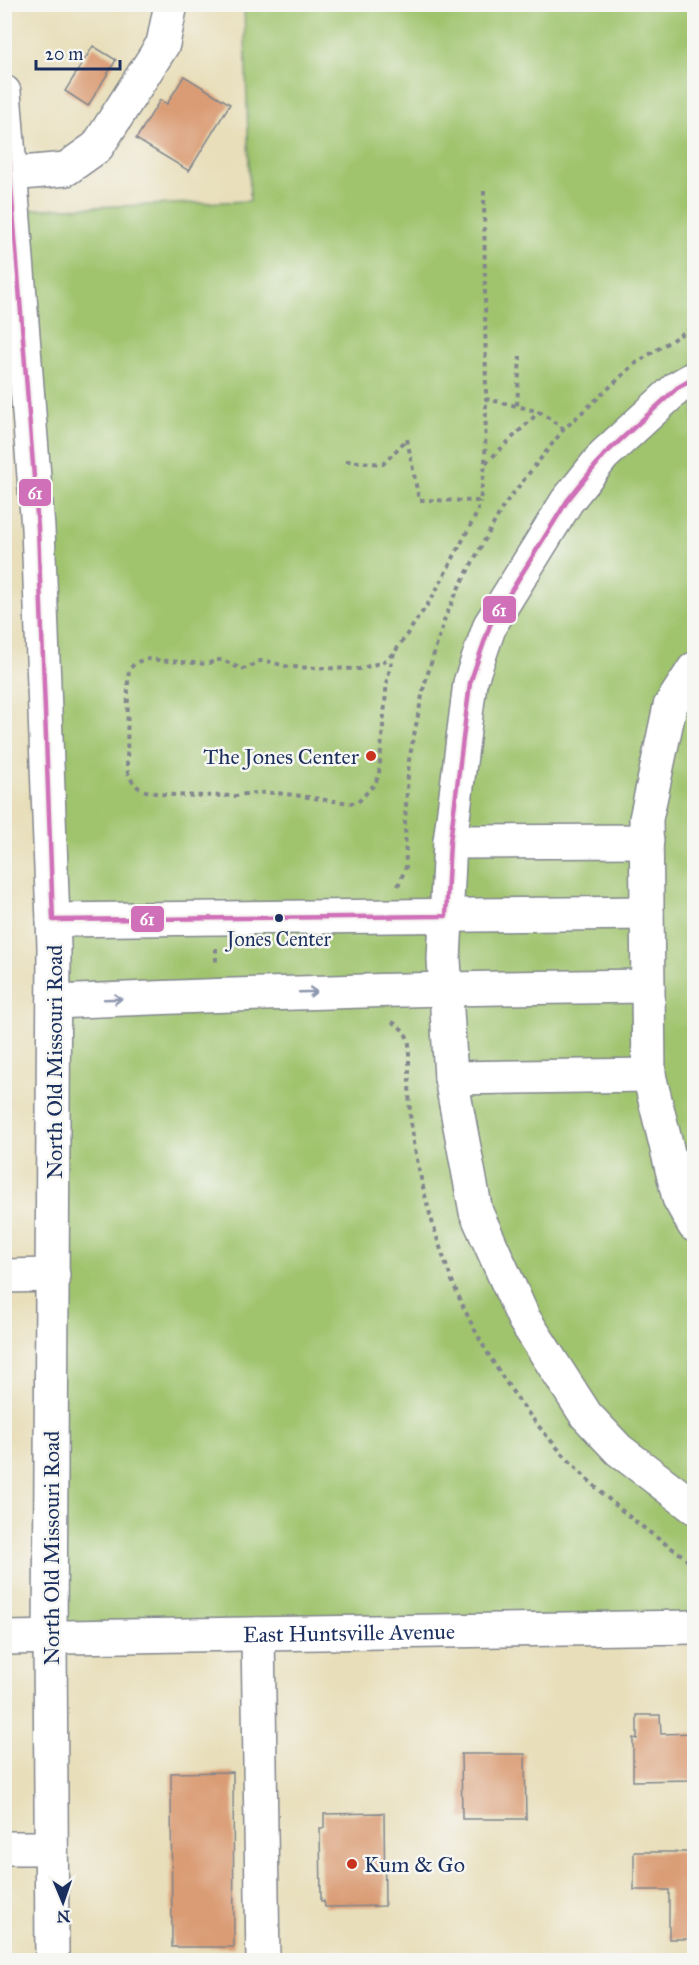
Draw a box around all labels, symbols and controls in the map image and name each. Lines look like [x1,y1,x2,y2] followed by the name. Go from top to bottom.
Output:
[36,33,120,71] scale bar
[45,43,83,65] text: 20 m
[18,478,52,507] line badge: 61
[28,484,43,503] text: 61
[482,595,517,624] line badge: 61
[492,601,507,620] text: 61
[203,743,360,770] place label: The Jones Center
[364,749,378,763] marker: The Jones Center
[130,905,165,933] line badge: 61
[140,910,155,929] text: 61
[273,912,285,924] marker: Jones Center
[225,927,332,952] place label: Jones Center
[41,945,68,1179] street label: North Old Missouri Road
[297,986,317,998] one-way arrow
[102,994,122,1005] one-way arrow
[38,1431,65,1665] street label: North Old Missouri Road
[243,1617,455,1648] street label: East Huntsville Avenue
[364,1851,465,1878] place label: Kum & Go
[345,1857,359,1871] marker: Kum & Go
[33,1872,93,1932] north arrow
[56,1907,71,1926] text: N

